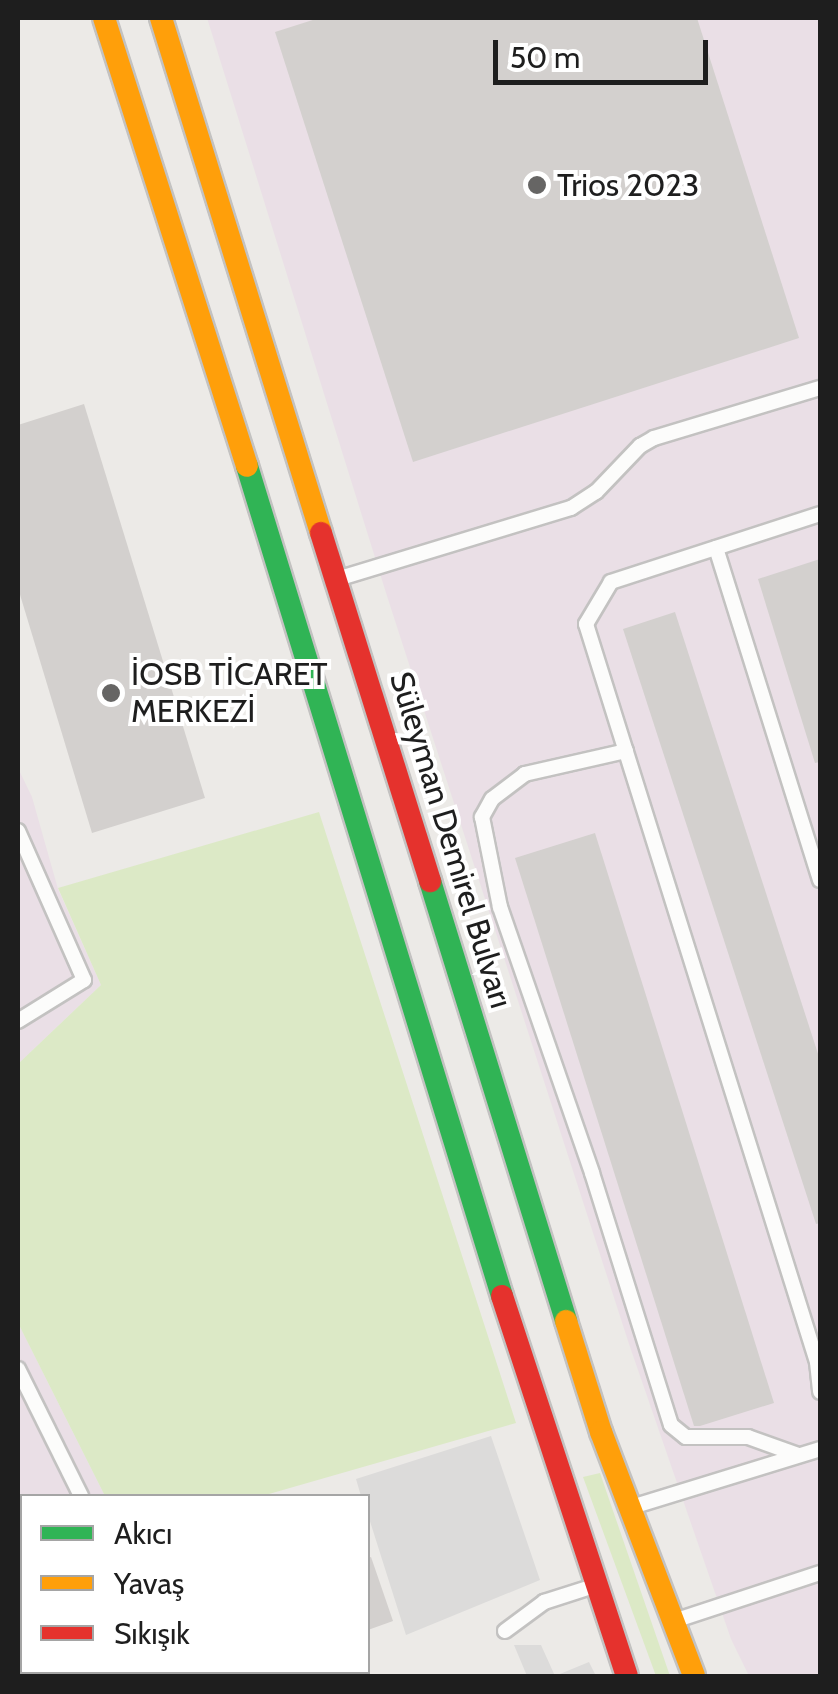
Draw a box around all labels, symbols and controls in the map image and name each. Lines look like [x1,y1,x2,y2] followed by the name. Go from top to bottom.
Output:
[498,20,713,82] scale bar
[510,39,580,76] text: 50 m
[557,166,699,204] place label: Trios 2023
[526,174,548,196] marker: Trios 2023
[131,656,328,731] place label: İOSB TİCARET MERKEZİ
[382,667,520,1013] street label: Süleyman Demirel Bulvarı
[100,682,122,704] marker: İOSB TİCARET MERKEZİ
[20,1494,370,1674] legend
[114,1515,172,1552] text: Akıcı
[114,1565,184,1602] text: Yavaş
[114,1615,190,1652] text: Sıkışık

